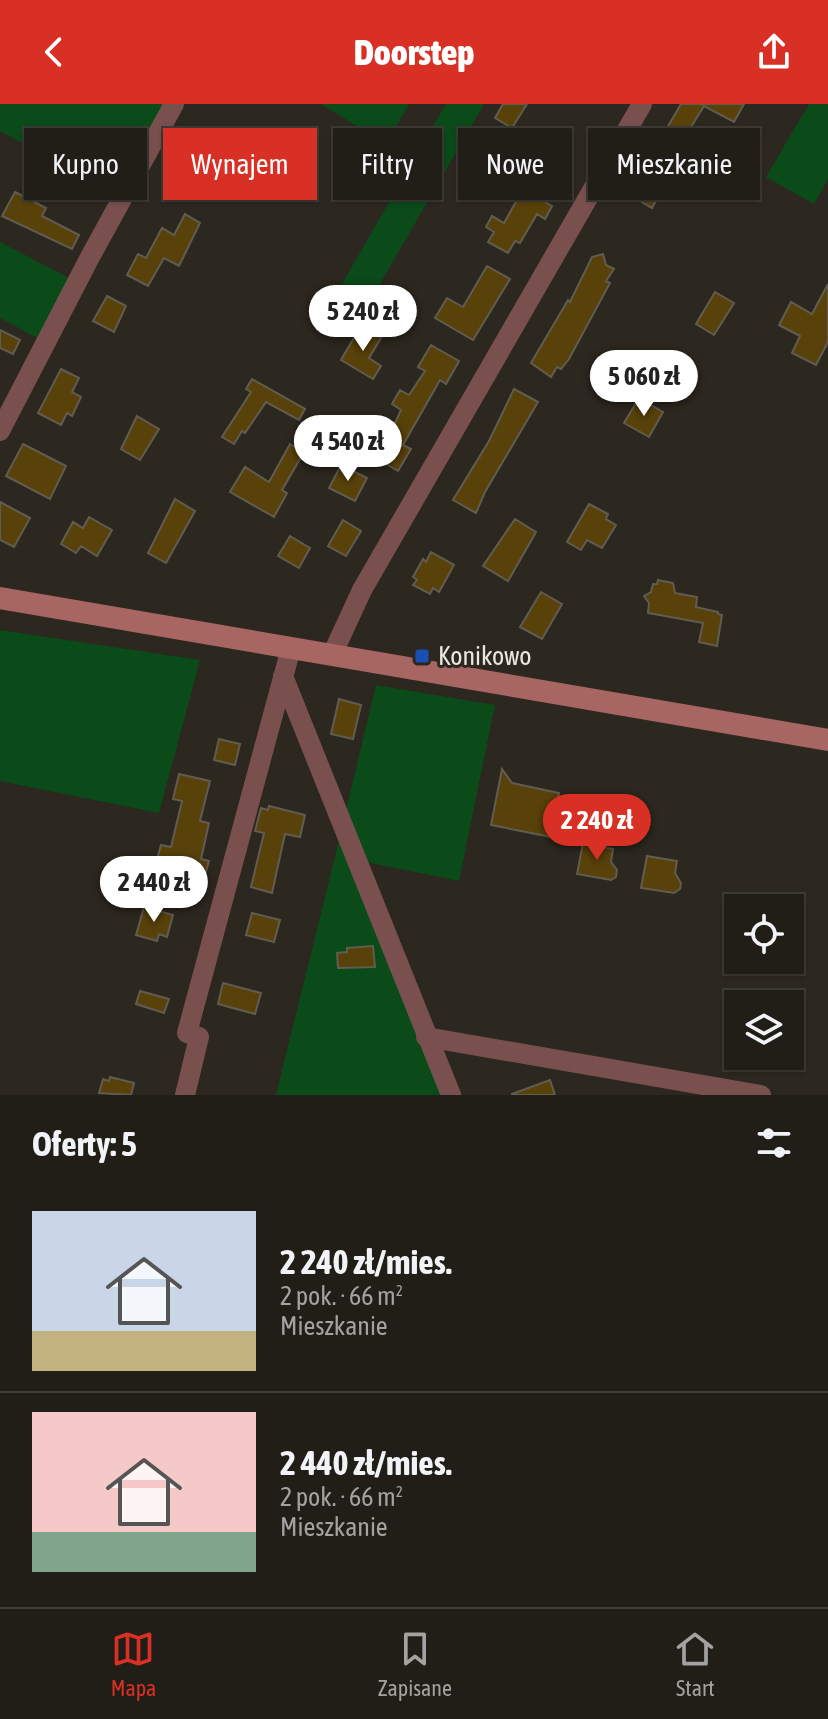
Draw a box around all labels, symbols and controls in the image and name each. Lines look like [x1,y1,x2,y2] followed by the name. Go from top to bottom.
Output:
[32,30,76,74] icon: back
[752,30,796,74] icon: share
[354,31,474,73] text: Doorstep
[24,128,147,200] chip: Kupno
[163,128,317,200] chip: Wynajem
[333,128,442,200] chip: Filtry
[458,128,572,200] chip: Nowe
[588,128,760,200] chip: Mieszkanie
[280,285,446,353] pin: 5 240 zł
[327,296,399,326] text: 5 240 zł
[561,350,727,418] pin: 5 060 zł
[608,361,680,391] text: 5 060 zł
[265,415,431,483] pin: 4 540 zł
[312,426,384,456] text: 4 540 zł
[438,641,531,671] place label: Konikowo
[413,647,431,665] marker: Konikowo
[514,794,680,862] pin: 2 240 zł
[561,805,633,835] text: 2 240 zł
[71,856,237,924] pin: 2 440 zł
[118,867,190,897] text: 2 440 zł
[724,894,804,1070] map controls
[724,894,804,974] button: locate
[724,990,804,1070] button: layers
[752,1121,796,1165] icon: filters
[32,1124,137,1163] text: Oferty: 5
[280,1242,452,1281] text: 2 240 zł/mies.
[96,1243,192,1339] icon: home
[280,1281,403,1311] text: 2 pok. · 66 m²
[280,1311,388,1341] text: Mieszkanie
[280,1443,452,1482] text: 2 440 zł/mies.
[96,1444,192,1540] icon: home
[280,1482,403,1512] text: 2 pok. · 66 m²
[280,1512,388,1542] text: Mieszkanie
[111,1627,156,1701] tab: Mapa
[378,1627,452,1701] tab: Zapisane
[673,1627,717,1701] tab: Start

